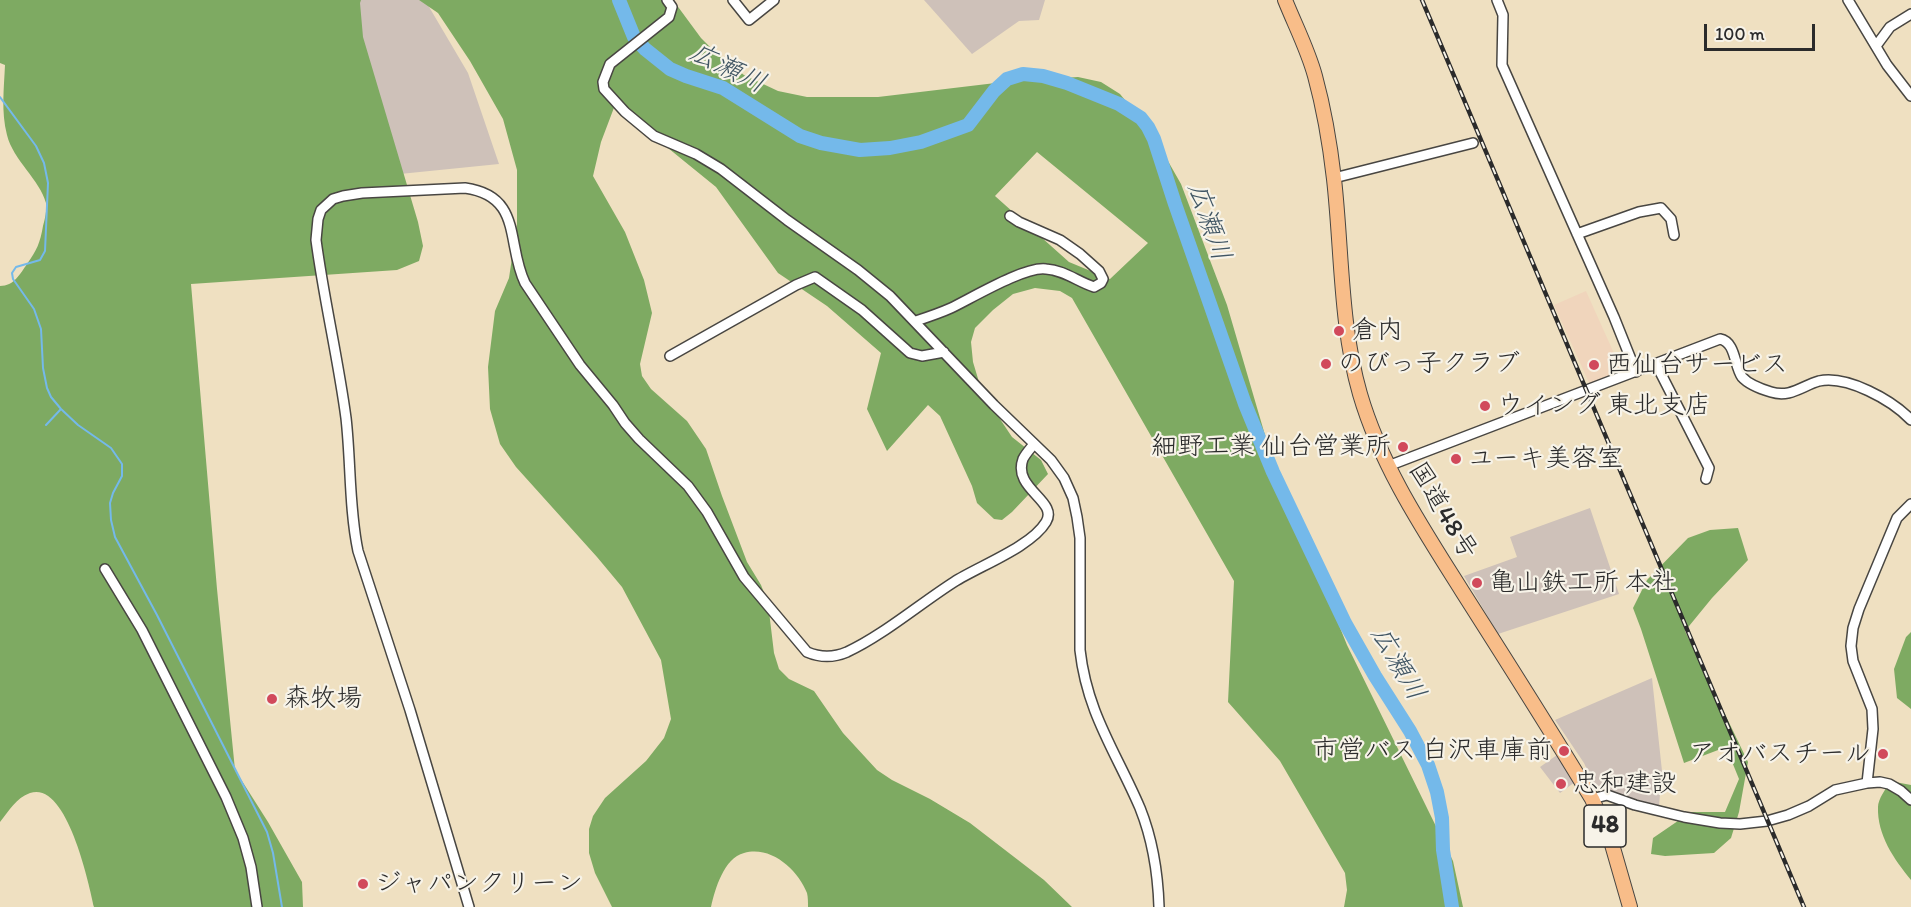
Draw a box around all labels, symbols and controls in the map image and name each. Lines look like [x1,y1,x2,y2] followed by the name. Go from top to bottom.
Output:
[1707,12,1818,50] scale bar
[1715,23,1765,45] text: 100 m
[683,37,771,101] water label: 広瀬川
[1179,178,1237,266] water label: 広瀬川
[1351,315,1403,347] place label: 倉内
[1332,324,1346,338] marker: 倉内
[1338,348,1520,380] place label: のびっ子クラブ
[1606,349,1788,381] place label: 西仙台サービス
[1319,357,1333,371] marker: のびっ子クラブ
[1587,358,1601,372] marker: 西仙台サービス
[1497,390,1711,422] place label: ウイング 東北支店
[1478,399,1492,413] marker: ウイング 東北支店
[1151,431,1391,463] place label: 細野工業 仙台営業所
[1396,440,1410,454] marker: 細野工業 仙台営業所
[1468,443,1623,475] place label: ユーキ美容室
[1449,452,1463,466] marker: ユーキ美容室
[1401,457,1483,565] street label: 国道48号
[1489,567,1677,599] place label: 亀山鉄工所 本社
[1470,576,1484,590] marker: 亀山鉄工所 本社
[1363,621,1431,707] water label: 広瀬川
[284,683,362,715] place label: 森牧場
[265,692,279,706] marker: 森牧場
[1312,735,1552,767] place label: 市営バス 白沢車庫前
[1689,738,1871,770] place label: アオバスチール
[1557,744,1571,758] marker: 市営バス 白沢車庫前
[1876,747,1890,761] marker: アオバスチール
[1573,768,1677,800] place label: 忠和建設
[1554,777,1568,791] marker: 忠和建設
[1584,805,1626,847] road number: 48
[375,868,583,900] place label: ジャパンクリーン
[356,877,370,891] marker: ジャパンクリーン

